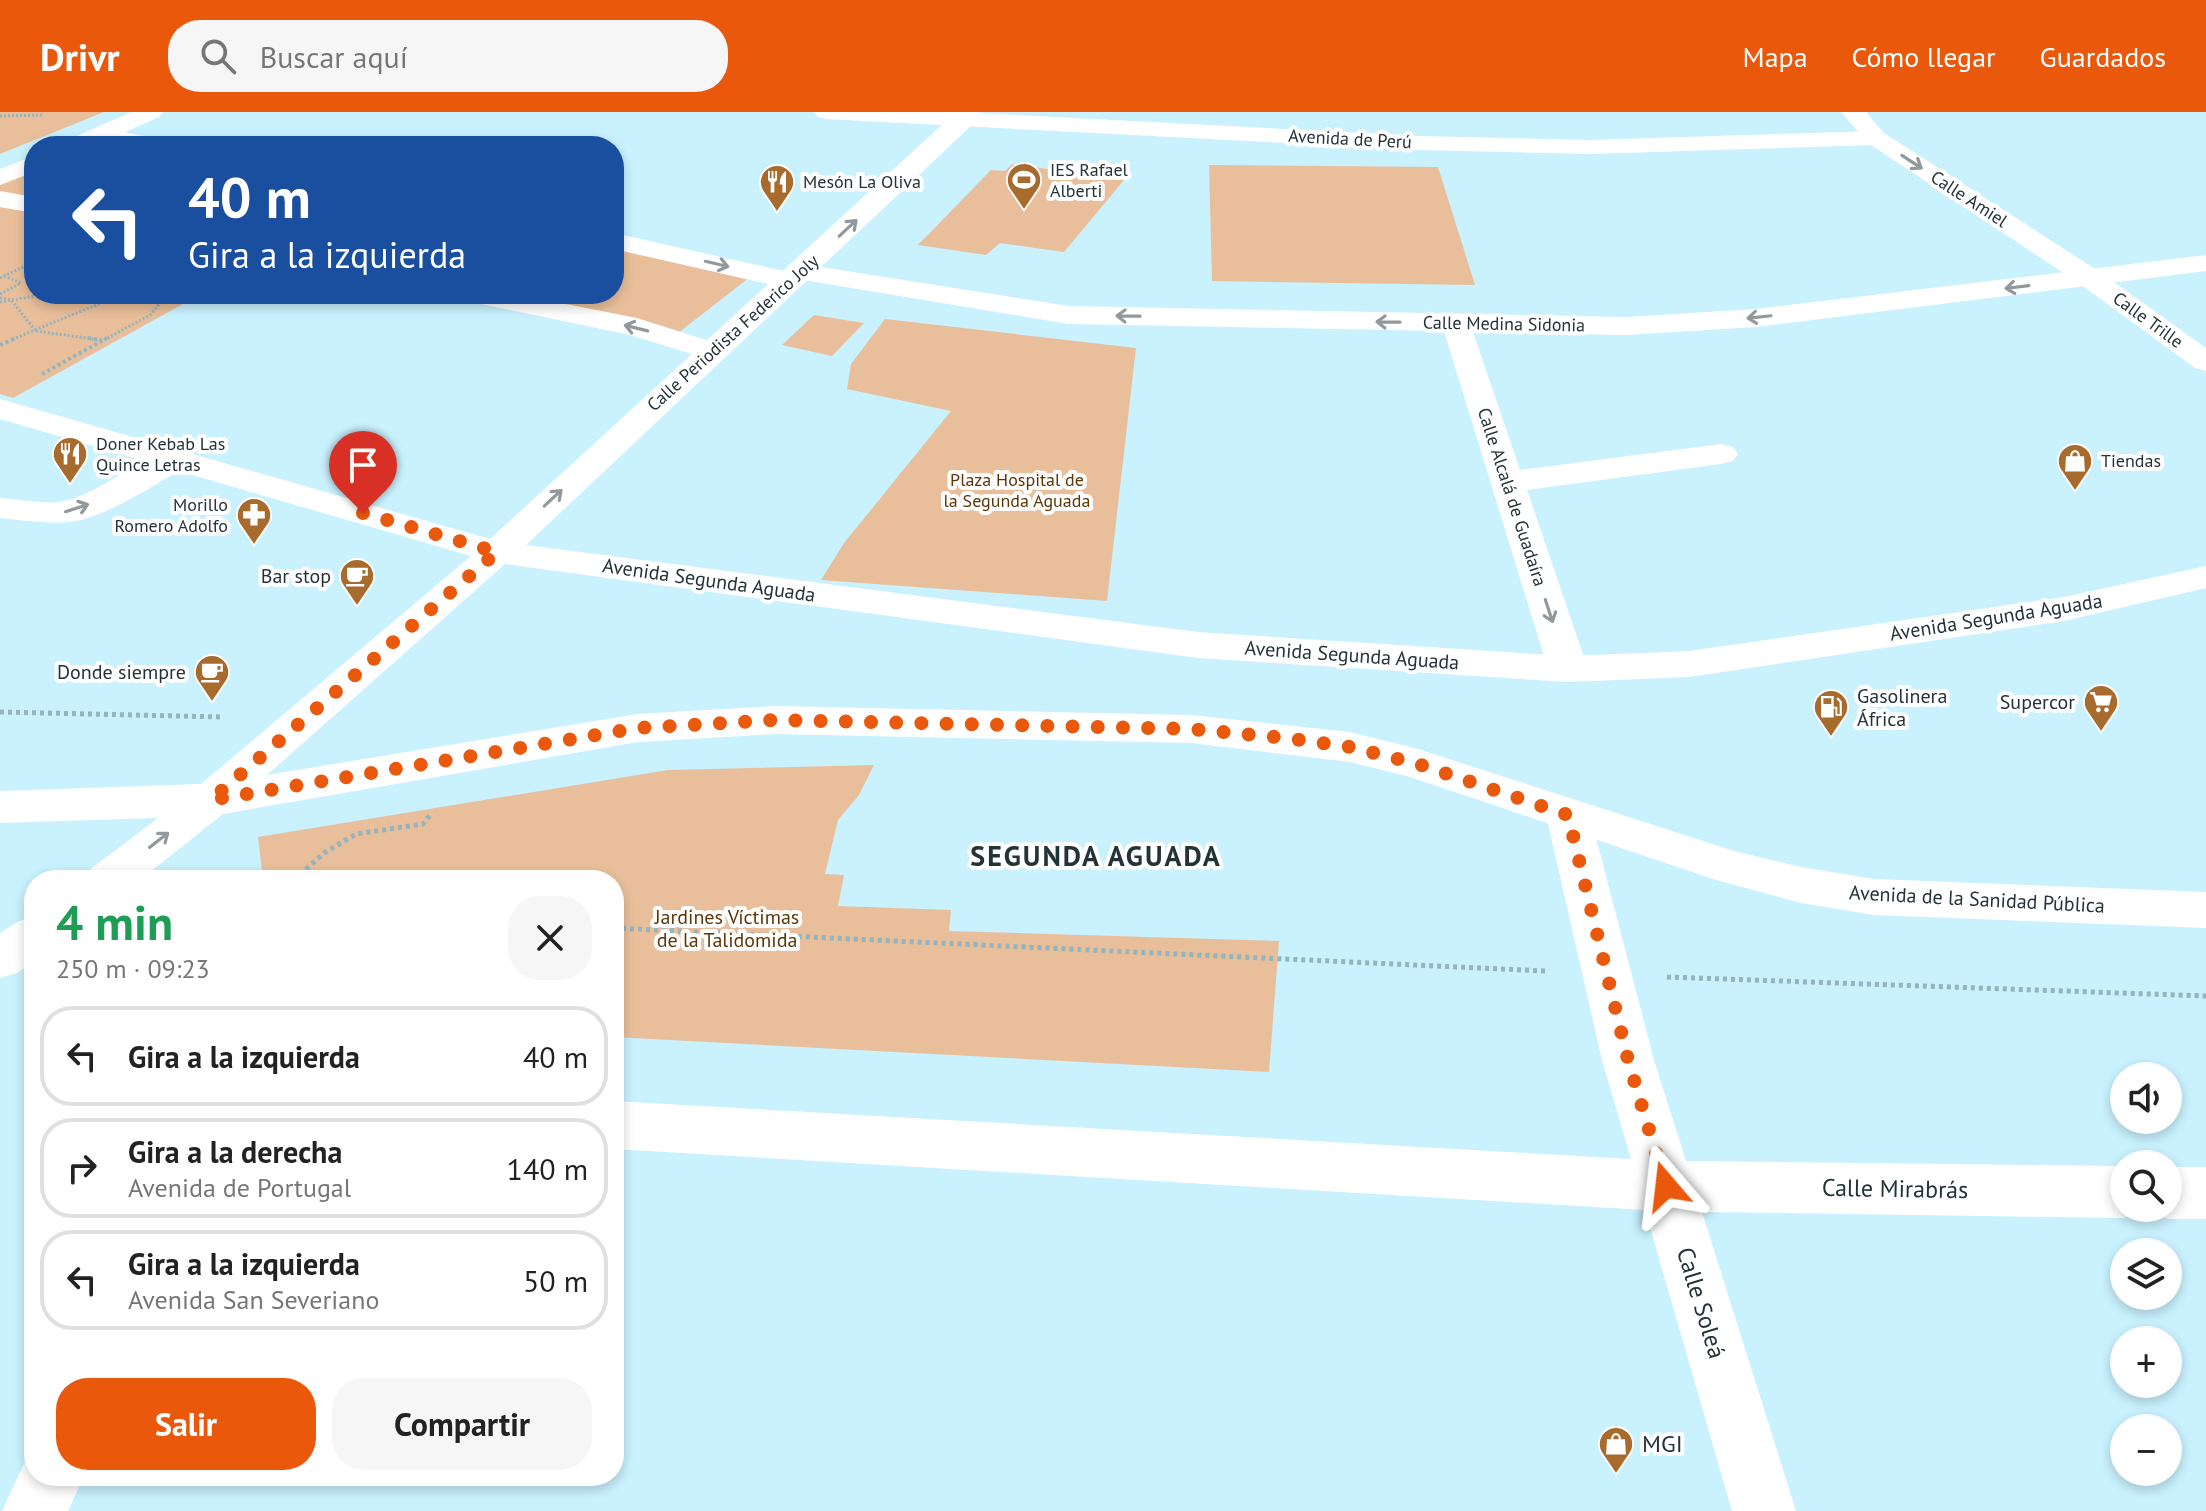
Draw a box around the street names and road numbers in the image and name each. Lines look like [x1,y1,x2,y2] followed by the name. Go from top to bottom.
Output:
[1288,124,1412,153] street label: Avenida de Perú
[1926,165,2013,232] street label: Calle Amiel
[642,249,824,416] street label: Calle Periodista Federico Joly
[2109,286,2188,353] street label: Calle Trille
[1423,311,1585,336] street label: Calle Medina Sidonia
[1473,405,1552,589] street label: Calle Alcalá de Guadaíra
[601,552,817,608] street label: Avenida Segunda Aguada
[1888,587,2104,647] street label: Avenida Segunda Aguada
[1244,635,1460,675] street label: Avenida Segunda Aguada
[1848,879,2106,919] street label: Avenida de la Sanidad Pública
[1822,1172,1968,1205] street label: Calle Mirabrás
[1670,1244,1733,1362] street label: Calle Soleá

